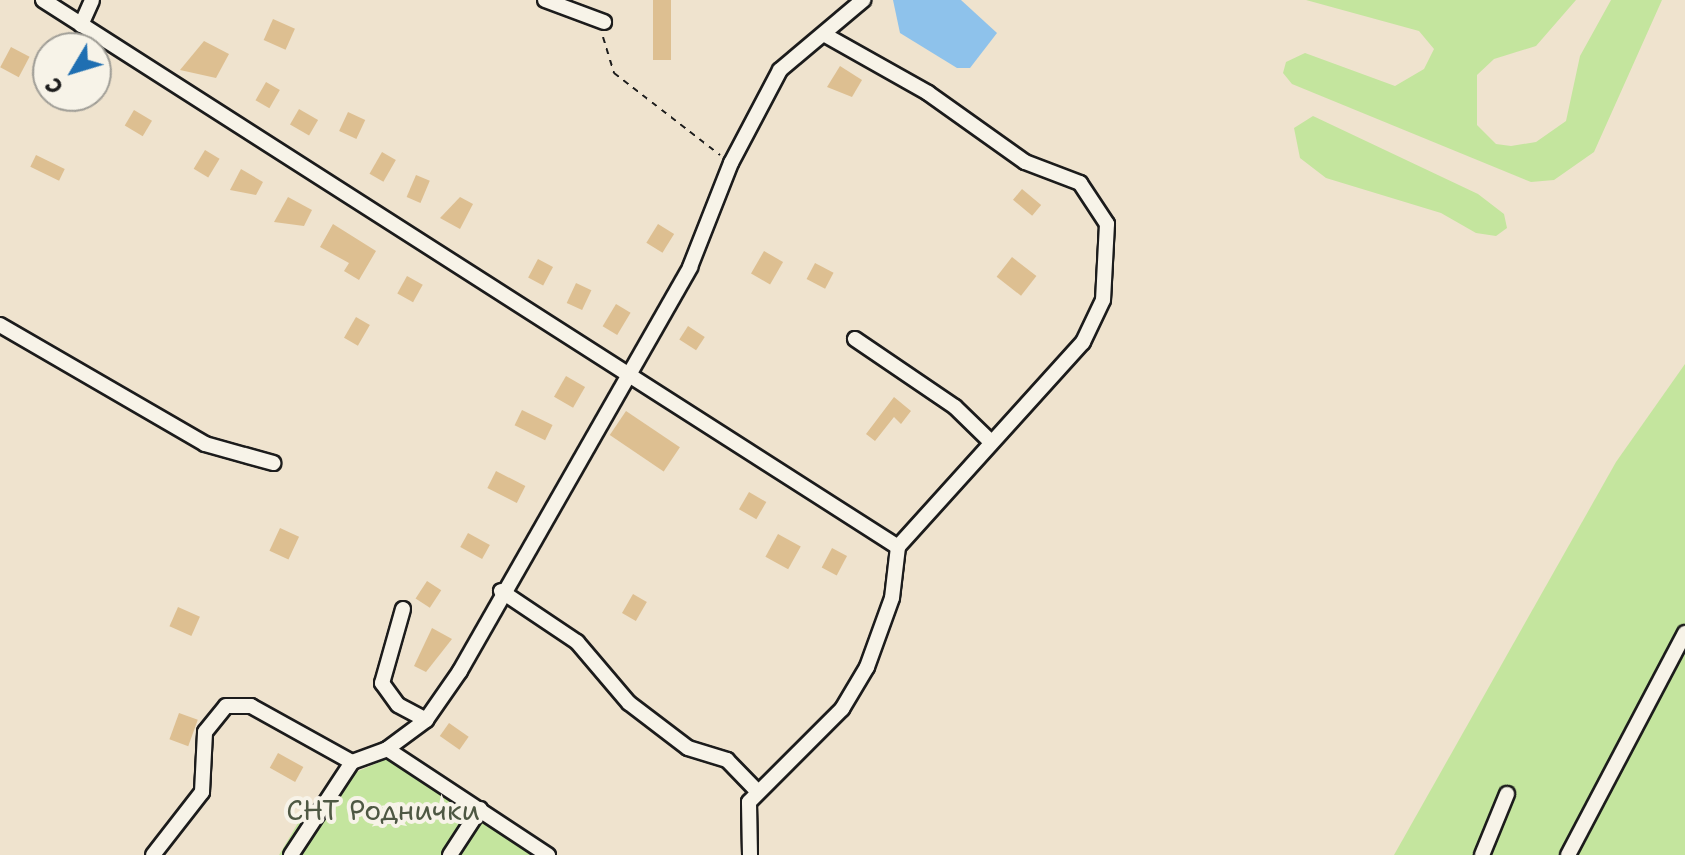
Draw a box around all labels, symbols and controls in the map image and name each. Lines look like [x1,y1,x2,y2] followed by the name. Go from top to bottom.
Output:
[32,32,112,112] north arrow
[39,72,70,100] text: С
[286,793,480,827] park label: СНТ Роднички

